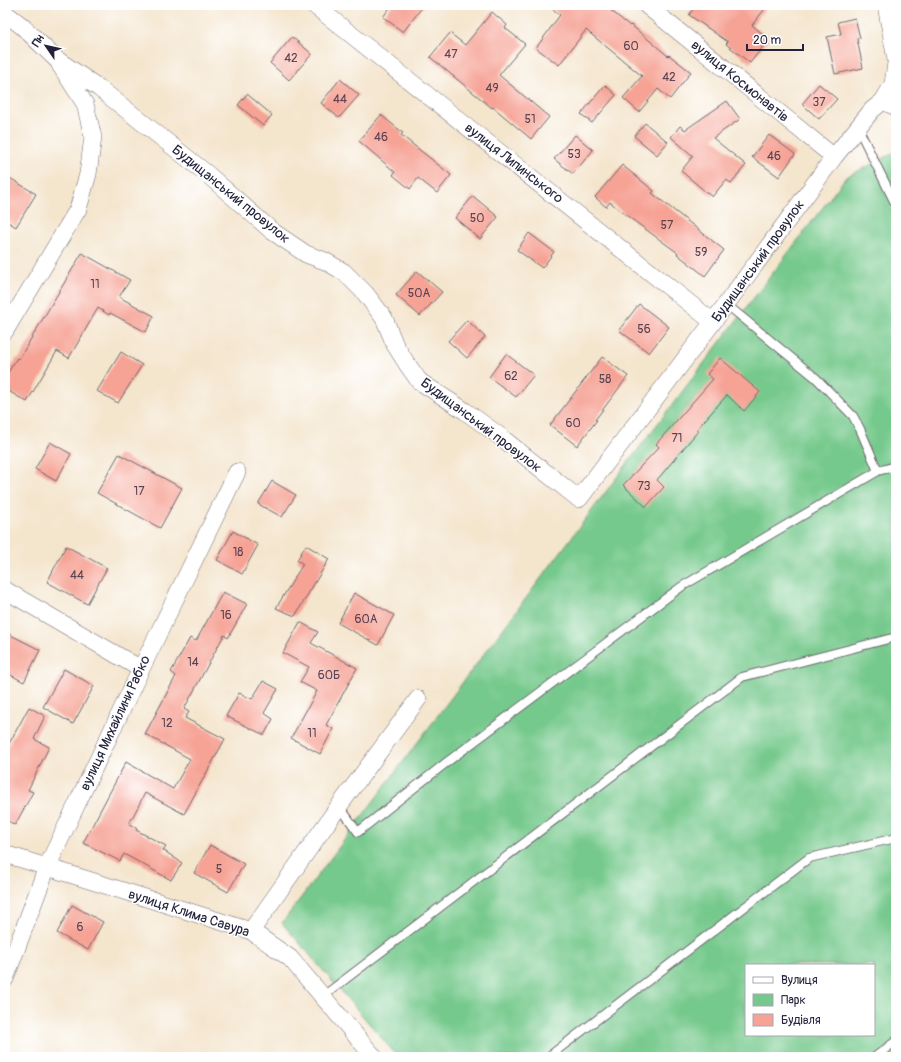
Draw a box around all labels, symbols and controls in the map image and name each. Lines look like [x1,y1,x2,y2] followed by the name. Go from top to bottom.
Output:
[26,26,66,66] north arrow
[747,26,803,52] scale bar
[29,32,47,49] text: Пн
[753,33,782,48] text: 20 m
[688,36,792,126] street label: вулиця Космонавтів
[623,39,639,54] house number: 60
[444,47,458,62] house number: 47
[284,51,298,66] house number: 42
[662,70,676,85] house number: 42
[485,81,499,96] house number: 49
[333,92,347,107] house number: 44
[812,95,826,110] house number: 37
[524,112,536,127] house number: 51
[461,119,567,207] street label: вулиця Липинського
[374,130,388,145] house number: 46
[169,141,293,247] street label: Будищанський провулок
[567,147,581,162] house number: 53
[767,149,781,164] house number: 46
[708,197,808,325] street label: Будищанський провулок
[470,211,484,226] house number: 50
[661,218,674,233] house number: 57
[695,245,707,260] house number: 59
[90,277,100,292] house number: 11
[408,286,430,301] house number: 50А
[637,322,651,337] house number: 56
[504,369,518,384] house number: 62
[599,372,611,387] house number: 58
[417,374,545,476] street label: Будищанський провулок
[565,416,581,431] house number: 60
[671,431,683,446] house number: 71
[637,479,651,494] house number: 73
[133,484,145,499] house number: 17
[233,545,243,560] house number: 18
[70,568,84,583] house number: 44
[220,608,232,623] house number: 16
[355,612,378,627] house number: 60А
[76,652,154,793] street label: вулиця Михайлини Рабко
[187,655,199,670] house number: 14
[318,668,340,683] house number: 60Б
[161,716,173,731] house number: 12
[307,726,317,741] house number: 11
[216,862,222,877] house number: 5
[126,885,252,941] street label: вулиця Клима Савура
[77,920,84,935] house number: 6
[745,964,875,1036] legend
[781,973,818,988] text: Вулиця
[781,993,806,1008] text: Парк
[781,1013,821,1028] text: Будівля

